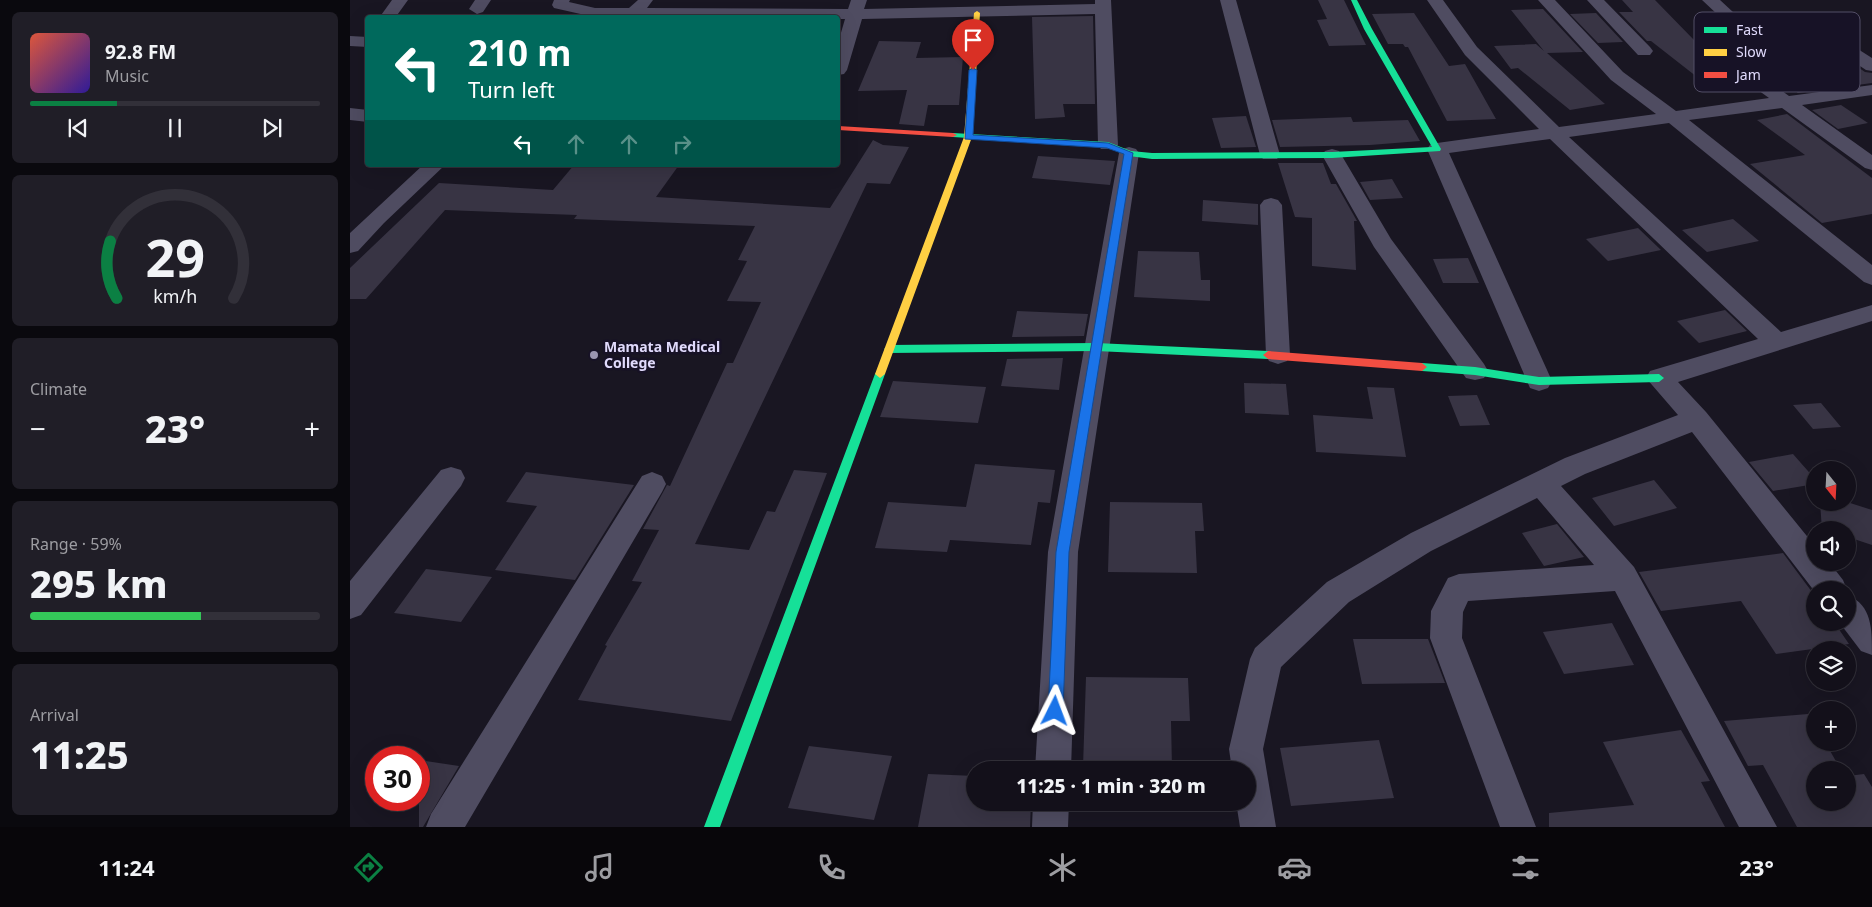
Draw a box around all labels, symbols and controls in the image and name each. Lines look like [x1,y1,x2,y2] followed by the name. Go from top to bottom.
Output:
[1694,12,1860,92] legend
[952,19,994,70] pin
[1736,20,1763,39] text: Fast
[959,26,987,54] icon: arrive
[468,29,571,76] text: 210 m
[385,35,450,100] icon: left
[105,39,176,65] text: 92.8 FM
[1736,42,1767,61] text: Slow
[105,65,149,87] text: Music
[1734,65,1761,84] text: Jam
[468,74,555,104] text: Turn left
[64,114,92,142] icon: previous
[161,114,189,142] icon: pause
[258,114,286,142] icon: next
[509,130,537,158] icon: left
[562,130,590,158] icon: ahead
[615,130,643,158] icon: ahead
[668,130,696,158] icon: right
[145,221,205,292] text: 29
[153,284,197,308] text: km/h
[604,337,720,372] place label: Mamata Medical College
[588,349,600,361] marker: Mamata Medical College
[30,378,87,400] text: Climate
[145,402,205,454] text: 23°
[30,409,46,447] text: −
[304,409,320,447] text: +
[1806,461,1856,511] north arrow
[1806,461,1856,811] map controls
[1806,521,1856,571] button: sound
[30,533,122,555] text: Range · 59%
[30,557,168,609] text: 295 km
[1806,581,1856,631] button: search
[1806,641,1856,691] button: layers
[1028,684,1080,736] position arrow
[1806,701,1856,751] button: +
[30,704,79,726] text: Arrival
[30,728,129,780] text: 11:25
[365,746,430,811] speed limit sign: 30
[1806,761,1856,811] button: −
[1016,773,1206,799] text: 11:25 · 1 min · 320 m
[351,850,386,885] icon: directions
[582,850,617,885] icon: music
[814,850,849,885] icon: phone
[1045,850,1080,885] icon: climate
[1277,850,1312,885] icon: car
[1508,850,1543,885] icon: filters
[98,852,155,882] text: 11:24
[1739,852,1774,882] text: 23°

